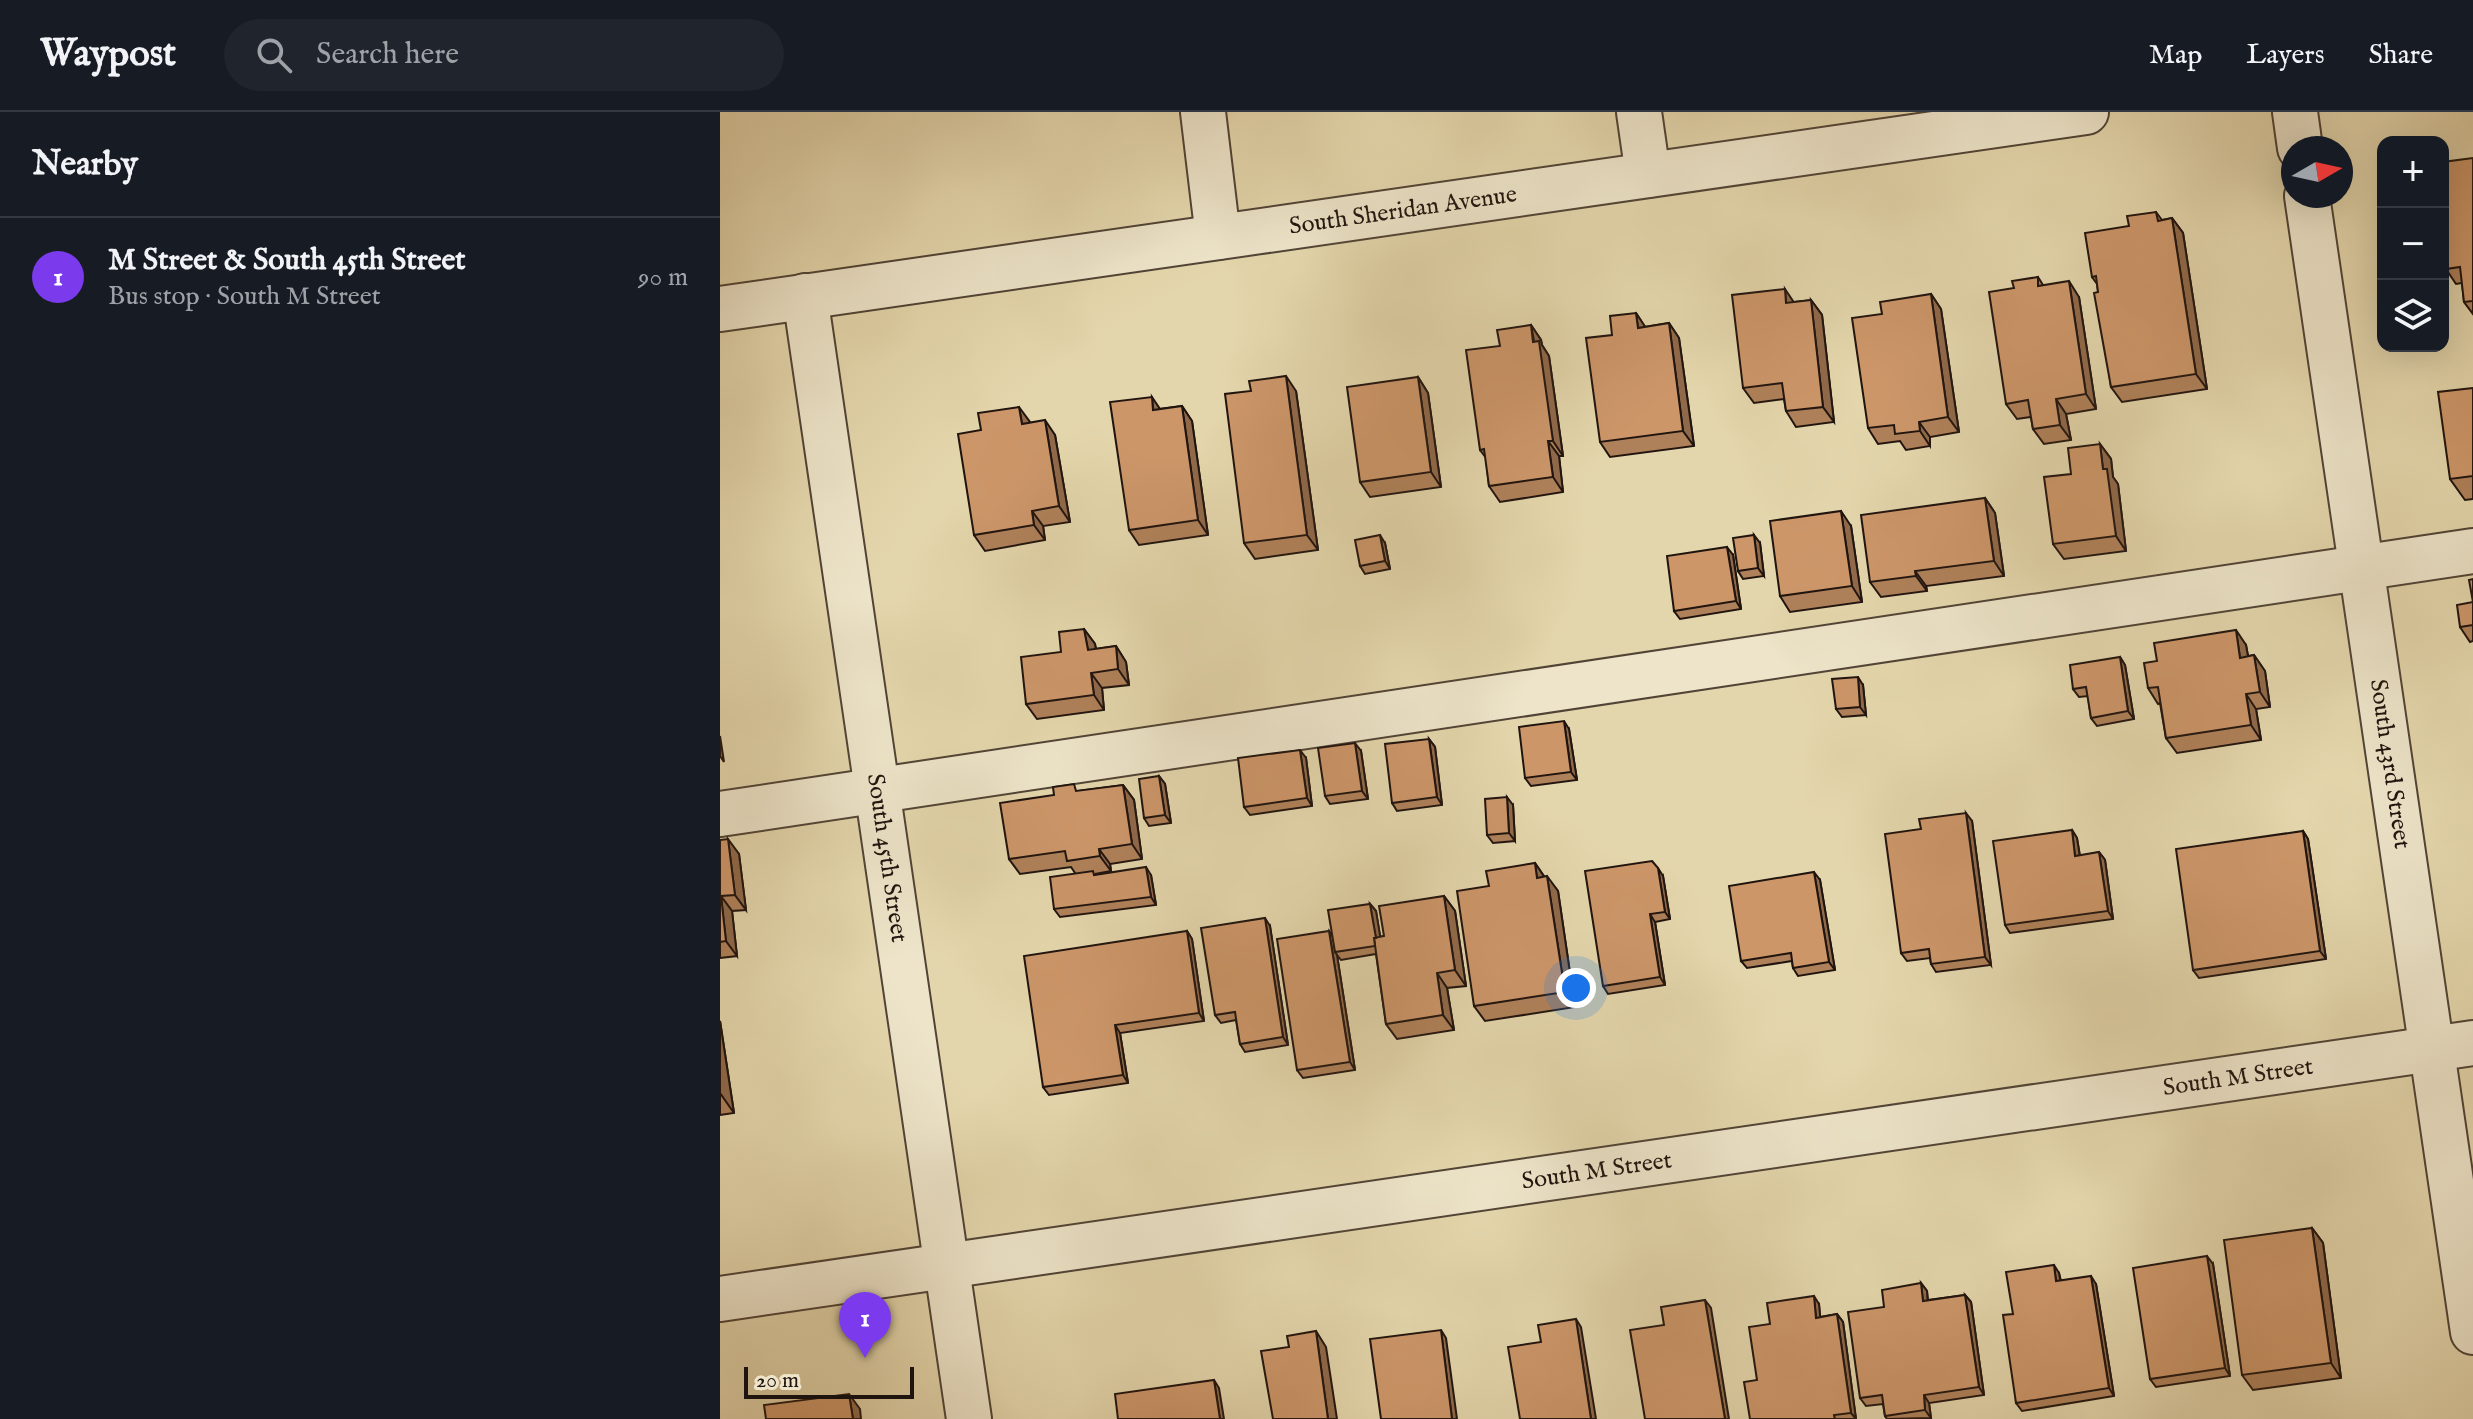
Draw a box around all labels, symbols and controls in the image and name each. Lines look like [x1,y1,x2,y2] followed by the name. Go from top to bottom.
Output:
[224,19,784,91] search box
[40,31,176,79] text: Waypost
[252,33,296,77] icon: search
[316,36,459,74] text: Search here
[2149,38,2202,73] text: Map
[2246,38,2325,73] text: Layers
[2369,38,2433,73] text: Share
[2281,136,2353,208] north arrow
[2377,136,2449,352] map controls
[2377,136,2449,208] button: +
[32,143,138,186] text: Nearby
[1287,179,1519,242] street label: South Sheridan Avenue
[2377,208,2449,280] button: −
[108,242,466,280] text: M Street & South 45th Street
[53,261,63,294] text: 1
[638,261,688,294] text: 90 m
[108,280,381,313] text: Bus stop · South M Street
[2377,280,2449,352] button: layers
[2362,677,2418,851] street label: South 43rd Street
[859,772,915,944] street label: South 45th Street
[1556,968,1596,1008] your location
[2161,1051,2315,1104] street label: South M Street
[1520,1145,1674,1197] street label: South M Street
[839,1292,891,1358] pin: 1
[744,1363,914,1399] scale bar
[756,1367,799,1395] text: 20 m

